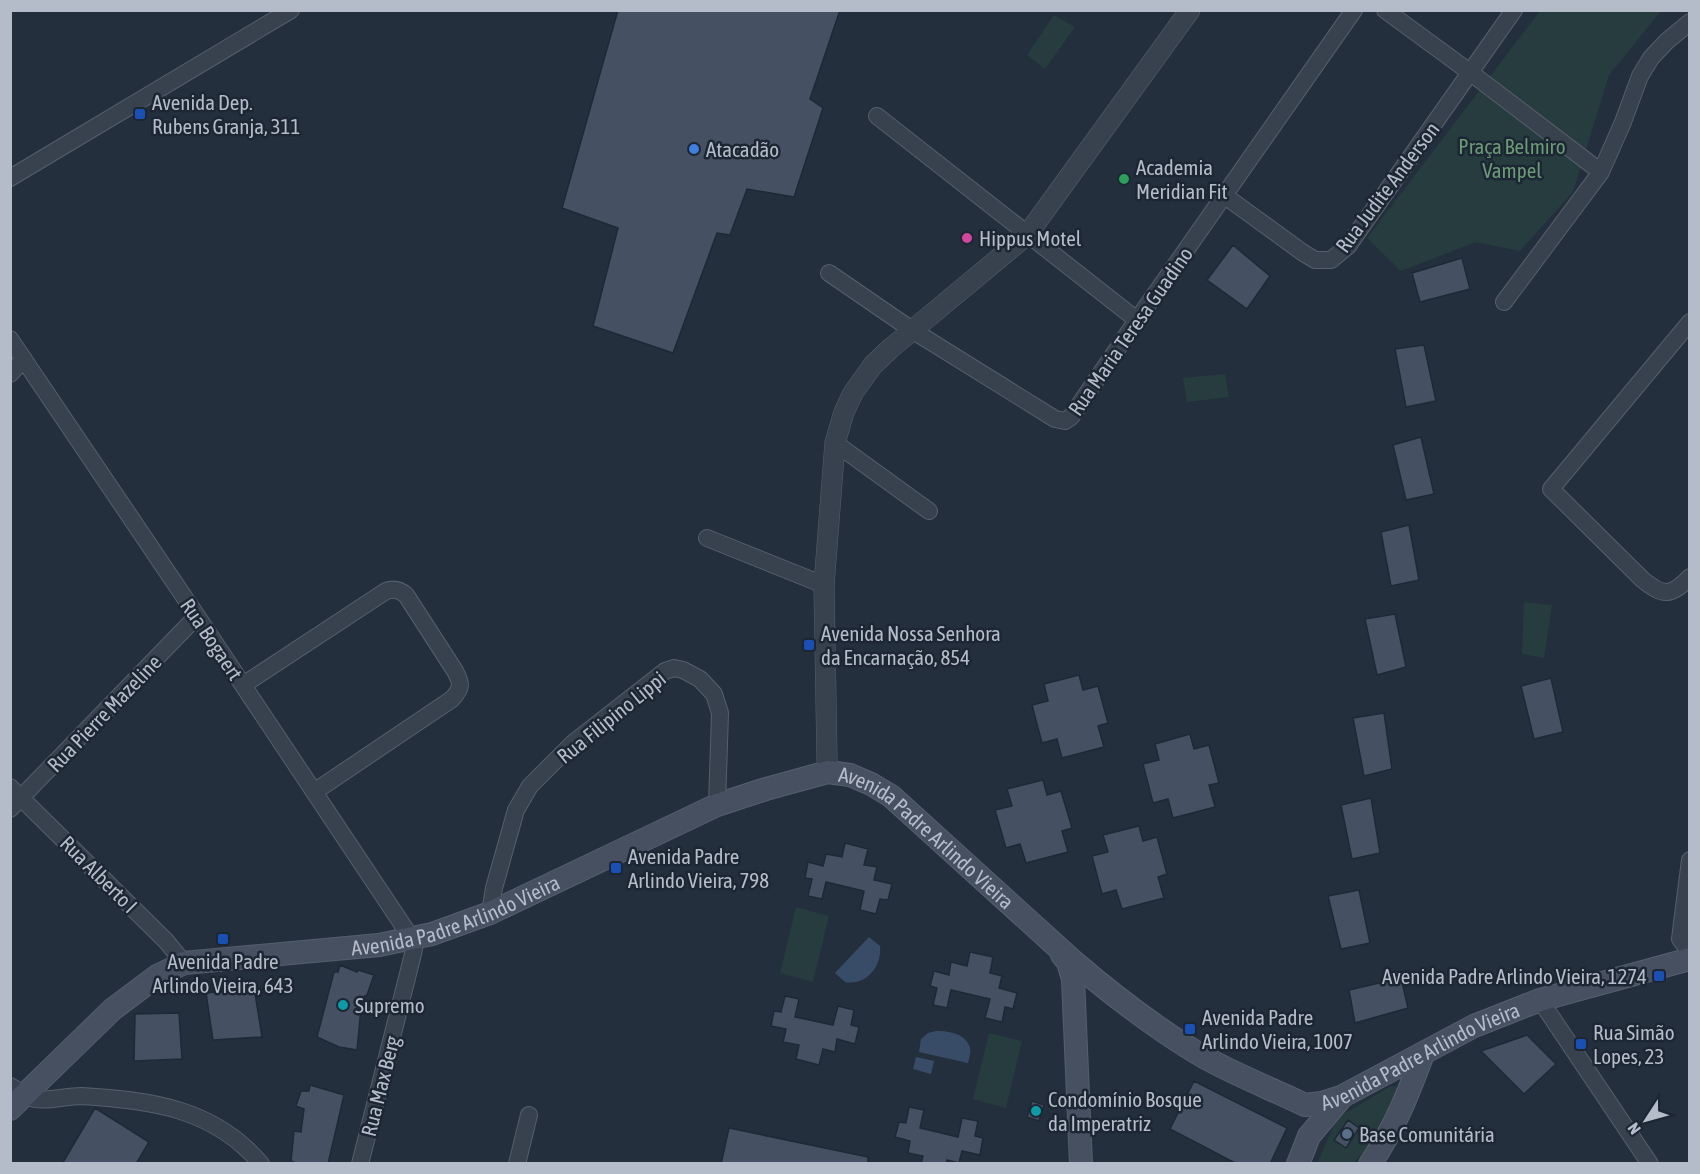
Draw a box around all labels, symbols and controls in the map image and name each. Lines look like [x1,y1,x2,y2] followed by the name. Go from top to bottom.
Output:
[152,90,300,138] place label: Avenida Dep. Rubens Granja, 311
[133,107,147,121] marker: Avenida Dep. Rubens Granja, 311
[1330,117,1444,257] street label: Rua Judite Anderson
[1458,134,1566,182] park label: Praça Belmiro Vampel
[706,137,779,161] place label: Atacadão
[687,142,701,156] marker: Atacadão
[1136,155,1228,203] place label: Academia Meridian Fit
[1117,172,1131,186] marker: Academia Meridian Fit
[979,226,1082,250] place label: Hippus Motel
[960,231,974,245] marker: Hippus Motel
[1063,242,1197,420] street label: Rua Maria Teresa Guadino
[176,594,248,684] street label: Rua Bogaert
[821,621,1001,669] place label: Avenida Nossa Senhora da Encarnação, 854
[802,638,816,652] marker: Avenida Nossa Senhora da Encarnação, 854
[42,650,166,776] street label: Rua Pierre Mazeline
[552,666,670,768] street label: Rua Filipino Lippi
[837,762,1019,914] street label: Avenida Padre Arlindo Vieira
[56,831,142,917] street label: Rua Alberto I
[628,844,769,892] place label: Avenida Padre Arlindo Vieira, 798
[609,861,623,875] marker: Avenida Padre Arlindo Vieira, 798
[350,870,563,960] street label: Avenida Padre Arlindo Vieira
[216,932,230,946] marker: Avenida Padre Arlindo Vieira, 643
[152,949,294,997] place label: Avenida Padre Arlindo Vieira, 643
[1382,964,1647,988] place label: Avenida Padre Arlindo Vieira, 1274
[1652,969,1666,983] marker: Avenida Padre Arlindo Vieira, 1274
[355,993,425,1017] place label: Supremo
[1318,997,1523,1115] street label: Avenida Padre Arlindo Vieira
[336,998,350,1012] marker: Supremo
[1202,1005,1353,1053] place label: Avenida Padre Arlindo Vieira, 1007
[1593,1020,1675,1068] place label: Rua Simão Lopes, 23
[1183,1022,1197,1036] marker: Avenida Padre Arlindo Vieira, 1007
[356,1033,404,1139] street label: Rua Max Berg
[1574,1037,1588,1051] marker: Rua Simão Lopes, 23
[1048,1087,1202,1135] place label: Condomínio Bosque da Imperatriz
[1616,1090,1676,1150] north arrow
[1029,1104,1043,1118] marker: Condomínio Bosque da Imperatriz
[1624,1120,1644,1138] text: N
[1359,1122,1495,1146] place label: Base Comunitária
[1340,1127,1354,1141] marker: Base Comunitária

